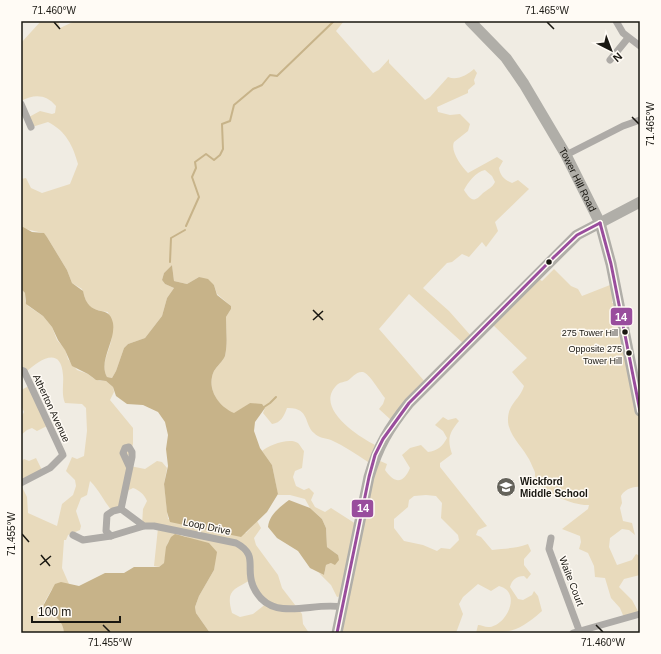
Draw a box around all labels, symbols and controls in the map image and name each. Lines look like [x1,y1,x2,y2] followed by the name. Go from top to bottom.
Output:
[32,5,77,16] text: 71.460°W
[525,5,570,16] text: 71.465°W
[591,30,631,70] north arrow
[611,50,625,65] text: N
[645,101,656,146] text: 71.465°W
[557,146,598,213] street label: Tower Hill Road
[544,257,554,267] unlabelled marker
[610,307,633,326] line badge: 14
[615,311,628,323] text: 14
[620,327,630,337] marker: 275 Tower Hill
[562,328,618,338] place label: 275 Tower Hill
[568,344,622,366] place label: Opposite 275 Tower Hill
[624,348,634,358] marker: Opposite 275 Tower Hill
[31,372,72,444] street label: Atherton Avenue
[495,476,517,498] school or university icon: Wickford Middle School
[520,476,588,499] place label: Wickford Middle School
[351,499,374,518] line badge: 14
[357,502,370,514] text: 14
[6,511,17,556] text: 71.455°W
[182,516,232,537] street label: Loop Drive
[557,555,586,608] street label: Waite Court
[32,598,120,624] scale bar
[38,605,71,619] text: 100 m
[88,637,133,648] text: 71.455°W
[581,637,626,648] text: 71.460°W

